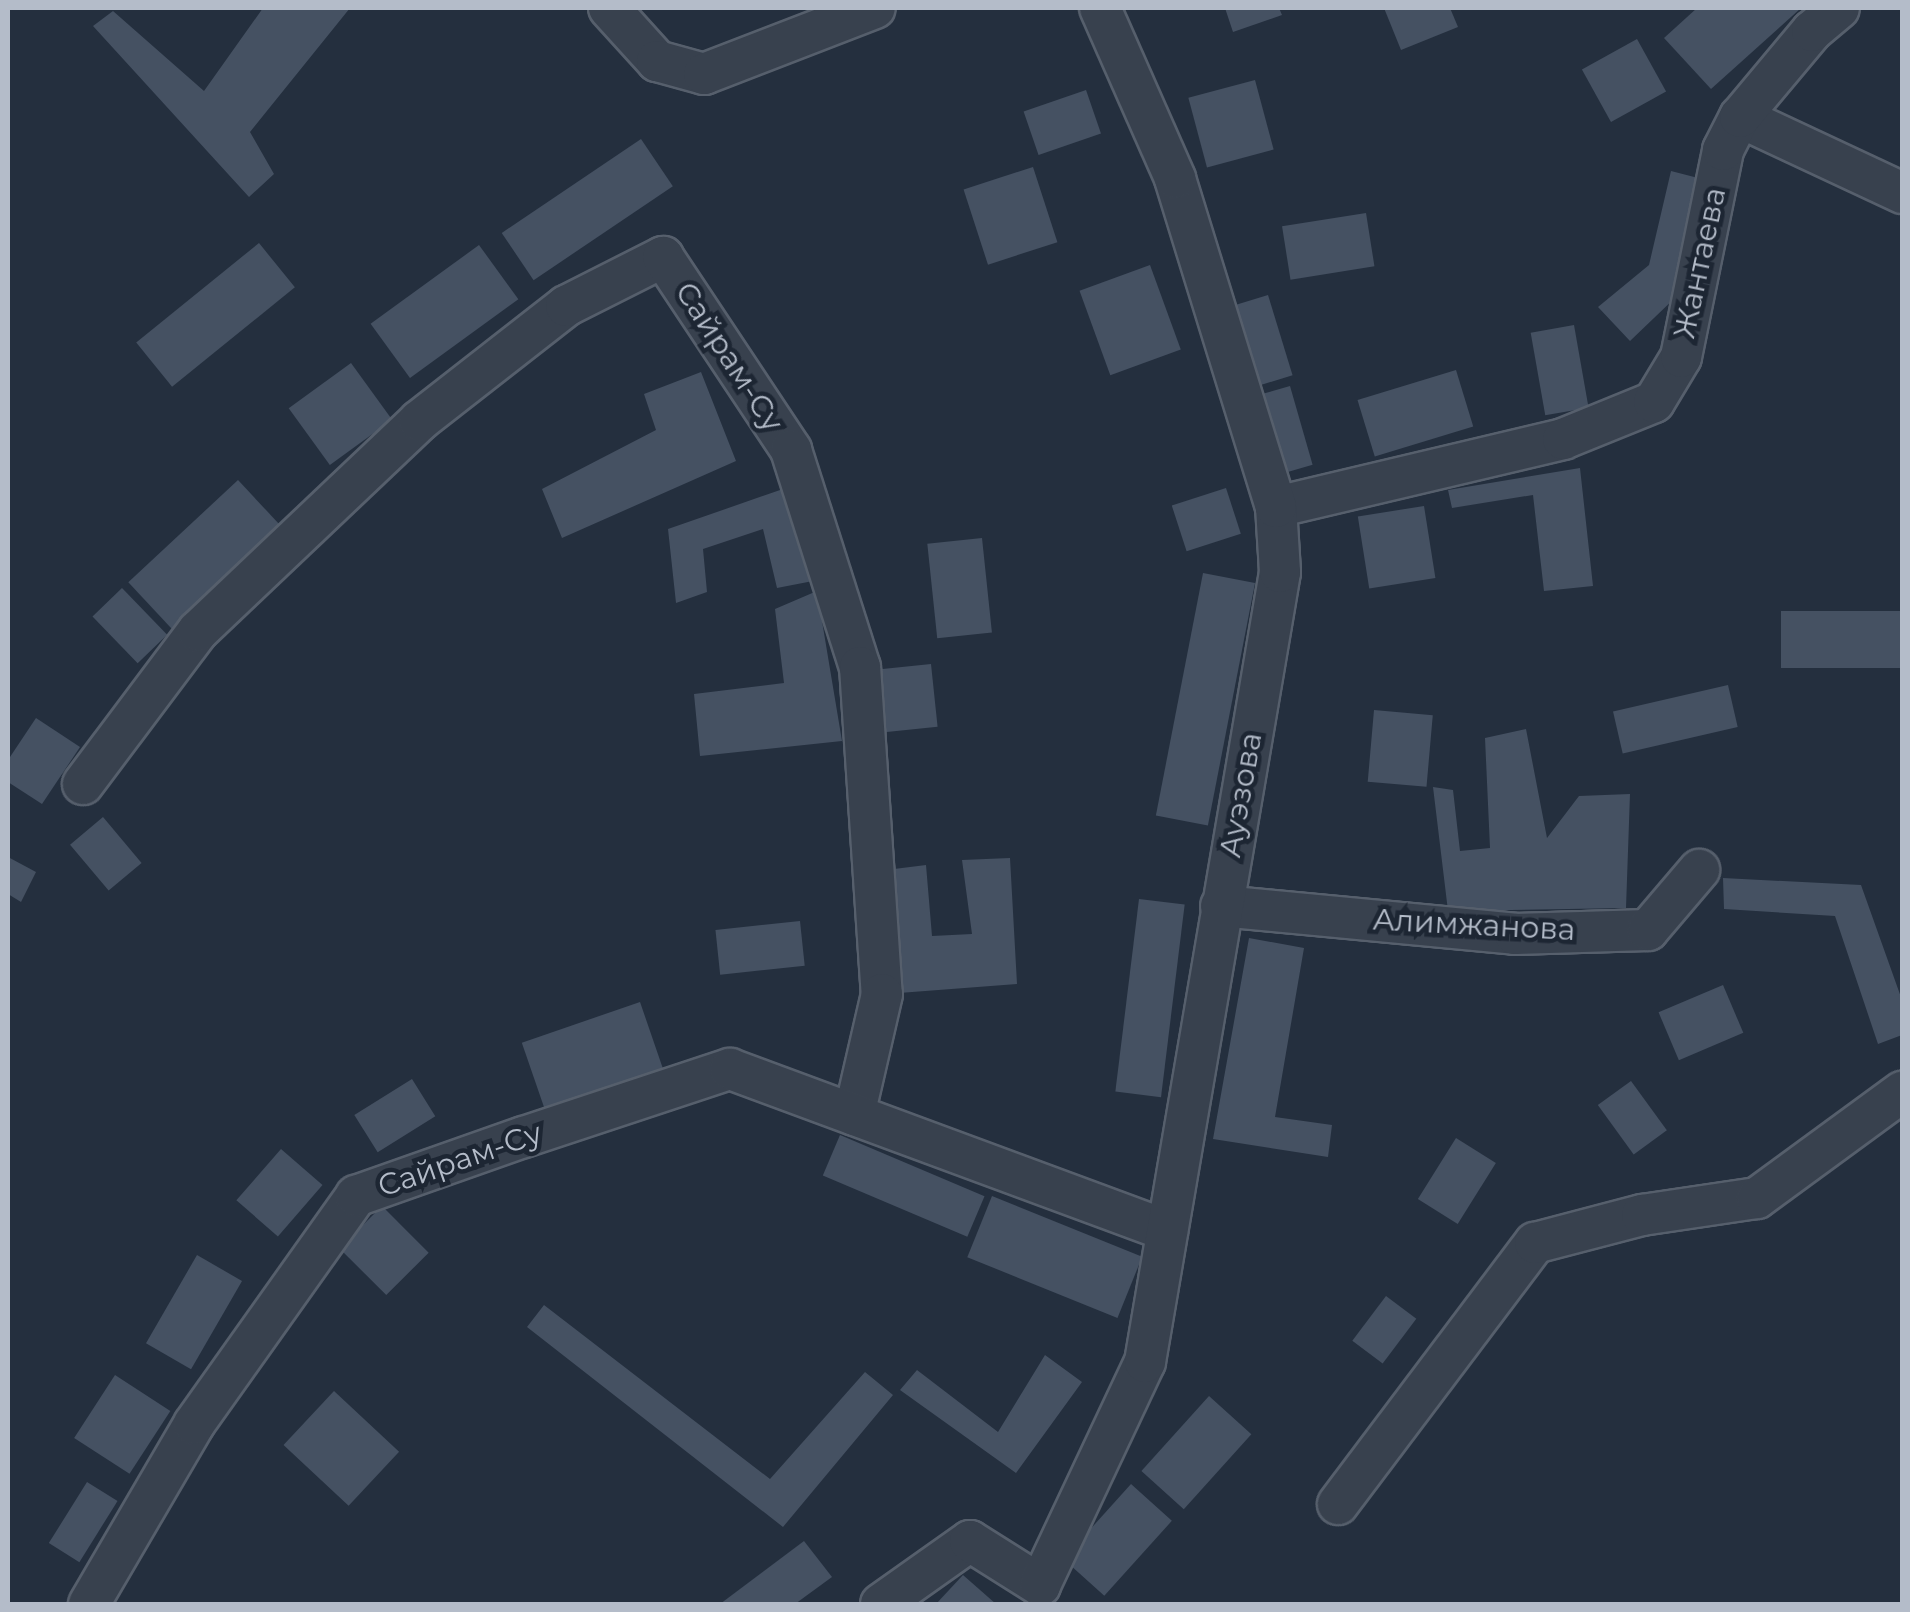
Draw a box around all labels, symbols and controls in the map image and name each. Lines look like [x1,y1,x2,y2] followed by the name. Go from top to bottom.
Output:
[1666,184,1734,342] street label: Жантаева
[667,276,791,438] street label: Сайрам-Су
[1212,730,1270,860] street label: Ауэзова
[1372,902,1576,948] street label: Алимжанова
[373,1115,547,1205] street label: Сайрам-Су

